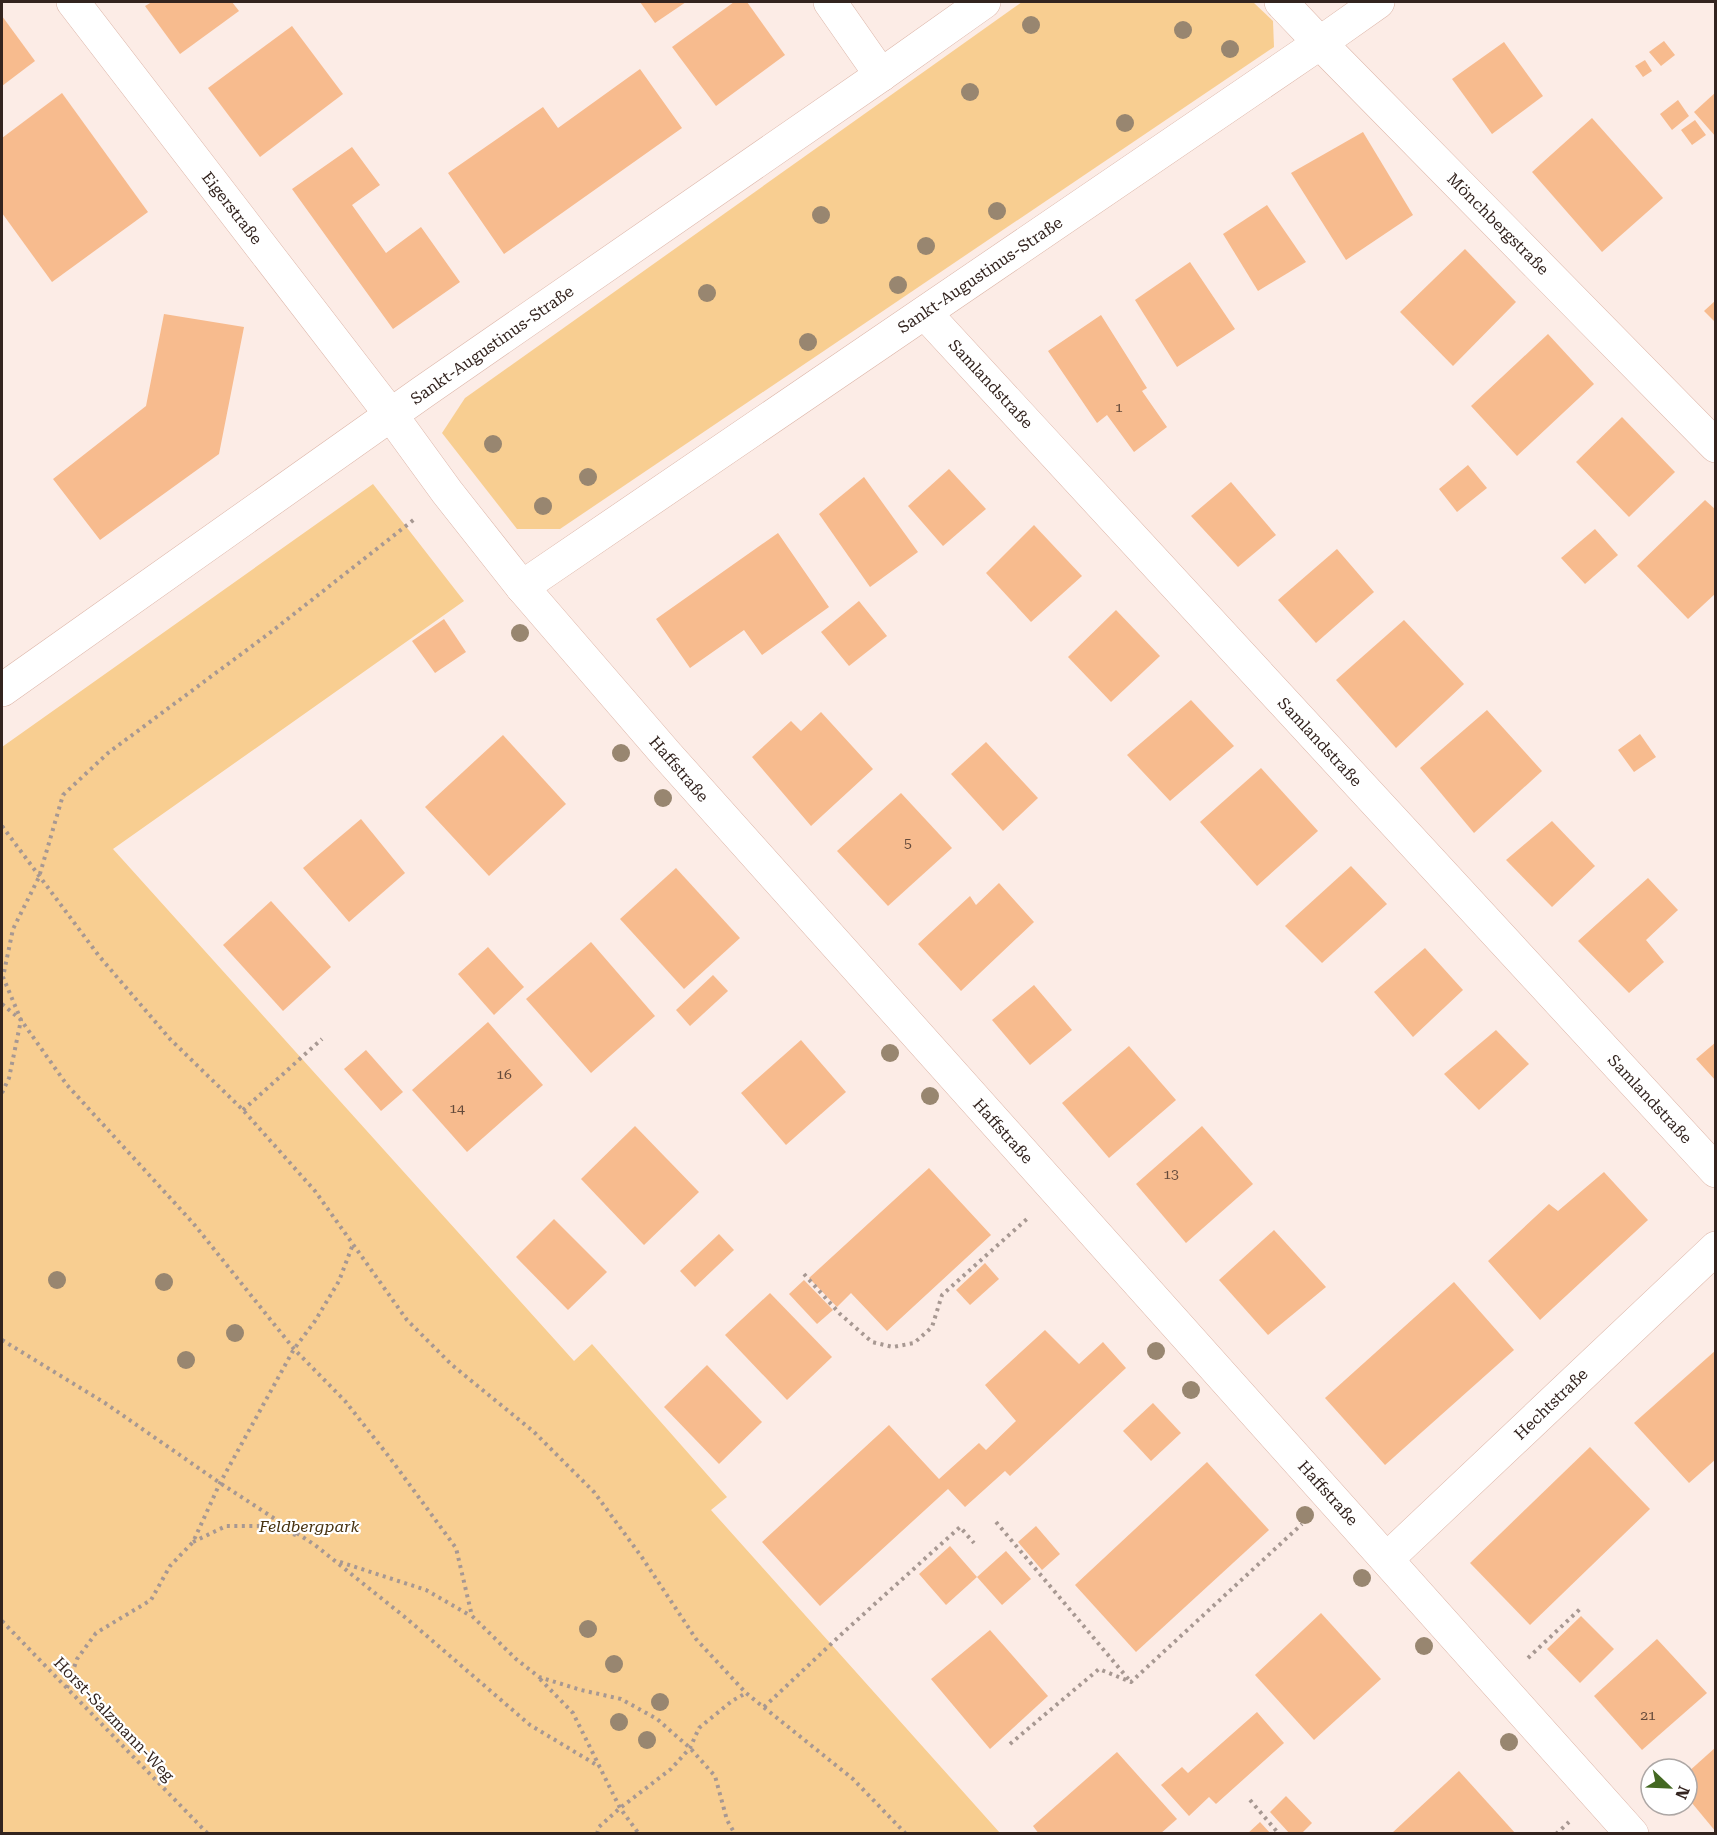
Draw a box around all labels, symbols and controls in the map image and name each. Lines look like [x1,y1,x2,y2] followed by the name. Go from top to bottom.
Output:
[198,168,266,248] street label: Eigerstraße
[1443,169,1553,279] street label: Mönchbergstraße
[894,213,1066,337] street label: Sankt-Augustinus-Straße
[407,281,577,409] street label: Sankt-Augustinus-Straße
[945,336,1037,433] street label: Samlandstraße
[1115,399,1123,415] house number: 1
[1274,694,1366,791] street label: Samlandstraße
[645,732,713,806] street label: Haffstraße
[904,835,912,851] house number: 5
[1604,1051,1696,1148] street label: Samlandstraße
[496,1066,512,1082] house number: 16
[969,1095,1037,1168] street label: Haffstraße
[449,1100,465,1116] house number: 14
[1163,1166,1179,1182] house number: 13
[1510,1364,1592,1444] street label: Hechtstraße
[1294,1457,1362,1530] street label: Haffstraße
[258,1517,359,1536] park label: Feldbergpark
[50,1653,179,1786] street label: Horst-Salzmann-Weg
[1640,1707,1656,1723] house number: 21
[1639,1757,1699,1817] north arrow
[1671,1783,1694,1802] text: N

